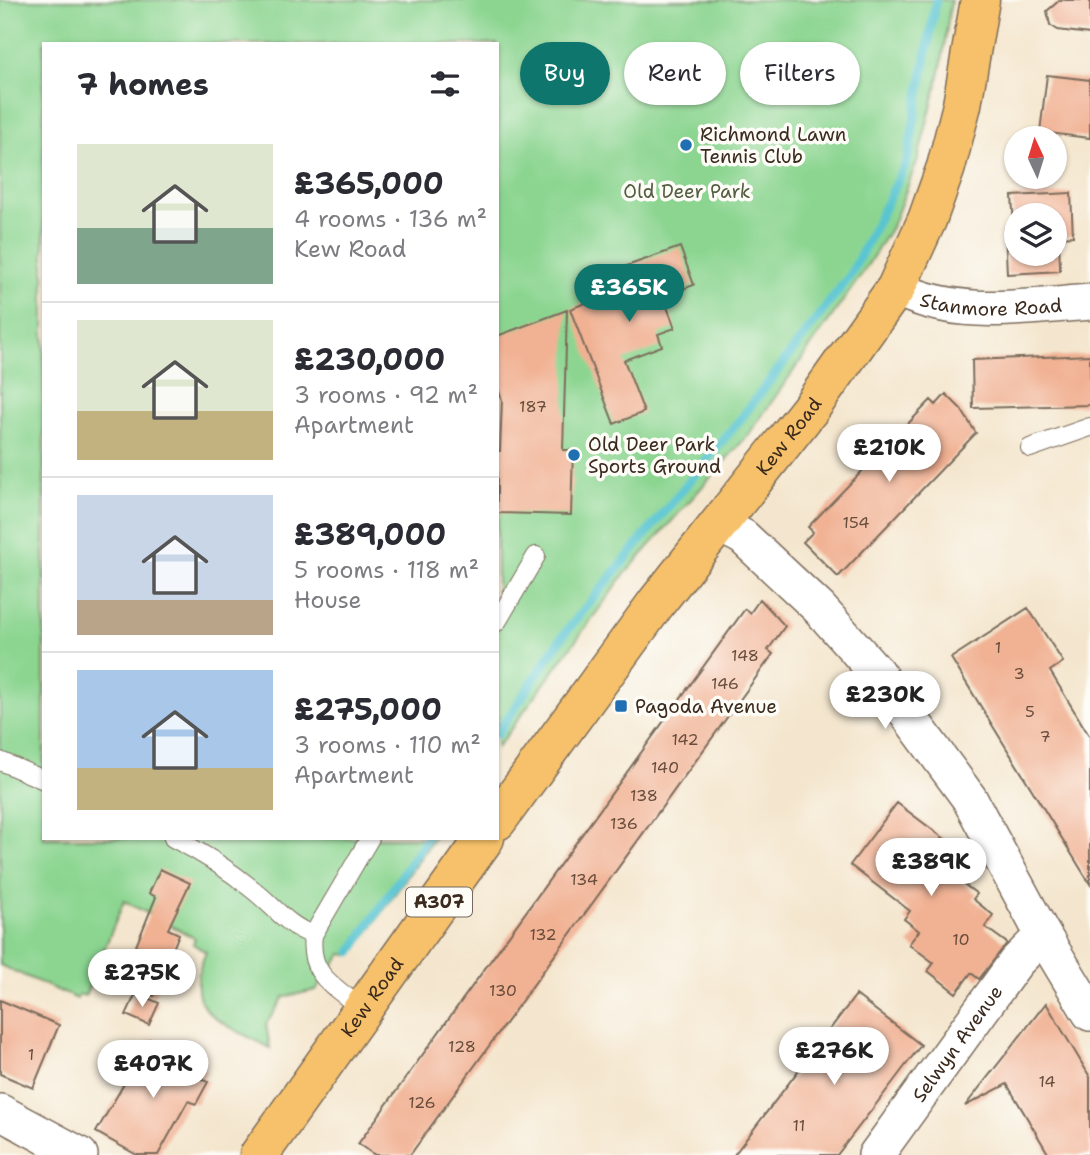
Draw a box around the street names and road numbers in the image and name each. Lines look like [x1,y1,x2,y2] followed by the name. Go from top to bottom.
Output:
[917,286,1063,321] street label: Stanmore Road
[750,392,827,480] street label: Kew Road
[406,888,472,917] road number: A307
[335,952,409,1042] street label: Kew Road
[906,980,1008,1107] street label: Selwyn Avenue

